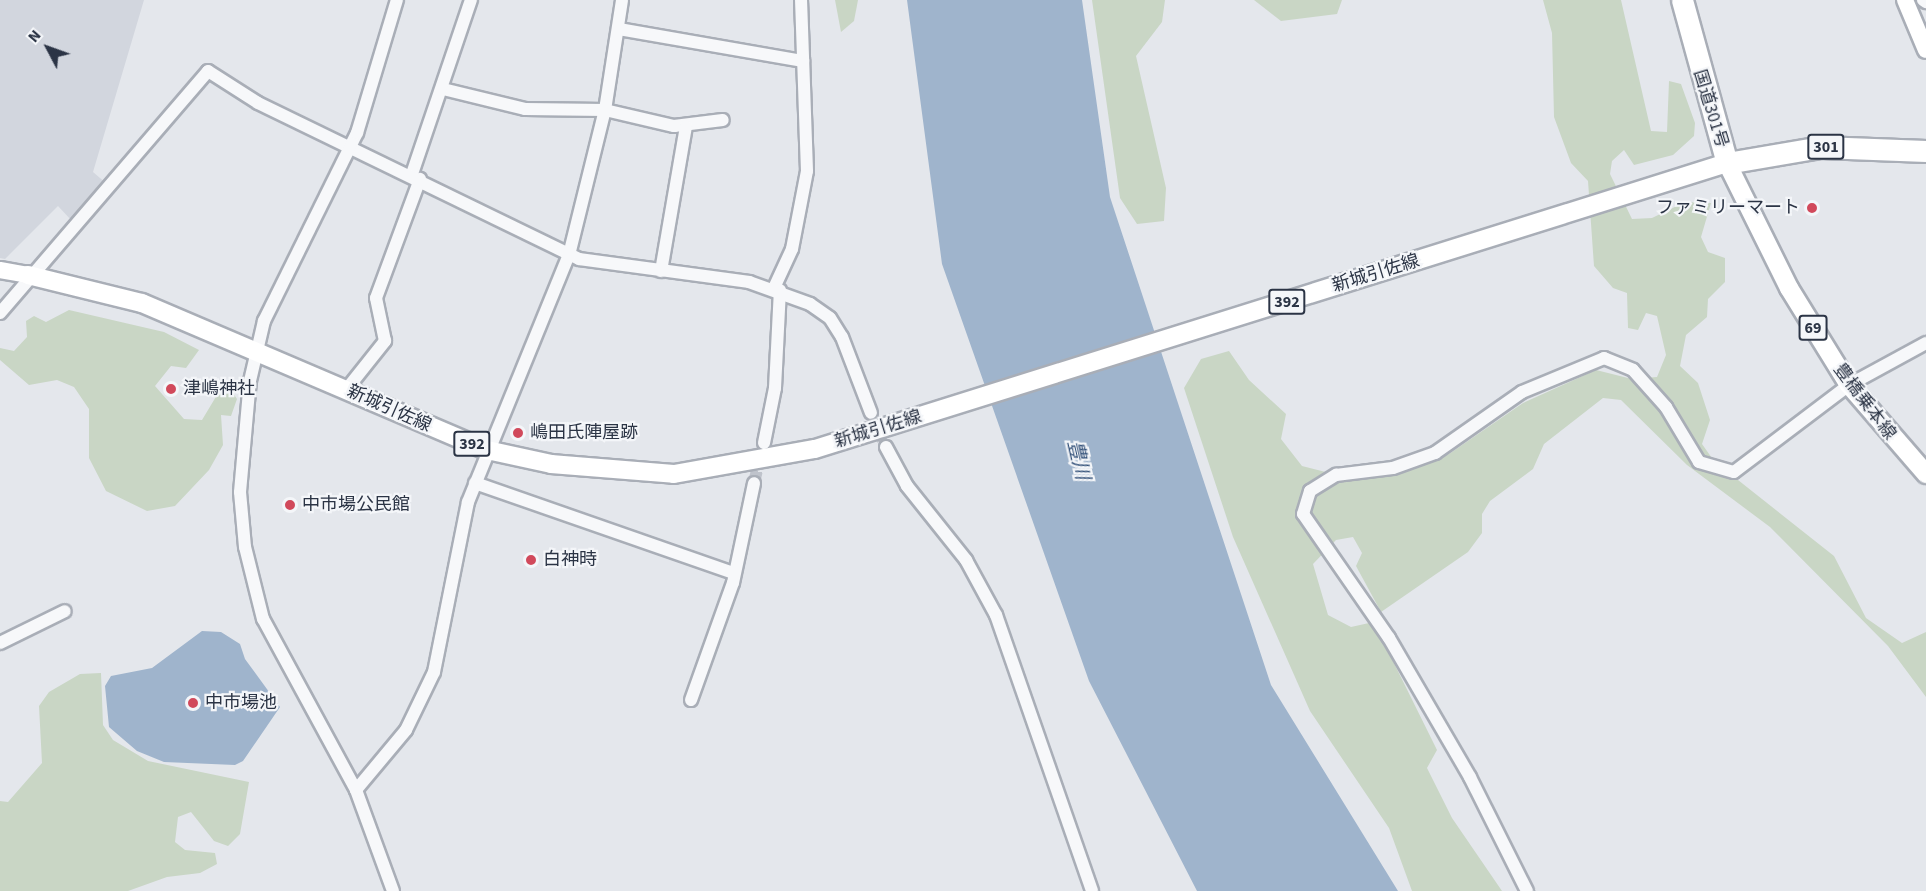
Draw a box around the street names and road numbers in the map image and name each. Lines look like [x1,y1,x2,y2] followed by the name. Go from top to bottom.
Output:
[1688,67,1732,151] street label: 国道301号
[1806,134,1846,160] road number: 301
[1330,251,1422,297] street label: 新城引佐線
[1268,289,1306,315] road number: 392
[1798,315,1828,341] road number: 69
[1828,360,1900,444] street label: 豊橋乗本線
[343,381,435,437] street label: 新城引佐線
[832,407,924,453] street label: 新城引佐線
[452,431,492,457] road number: 392

